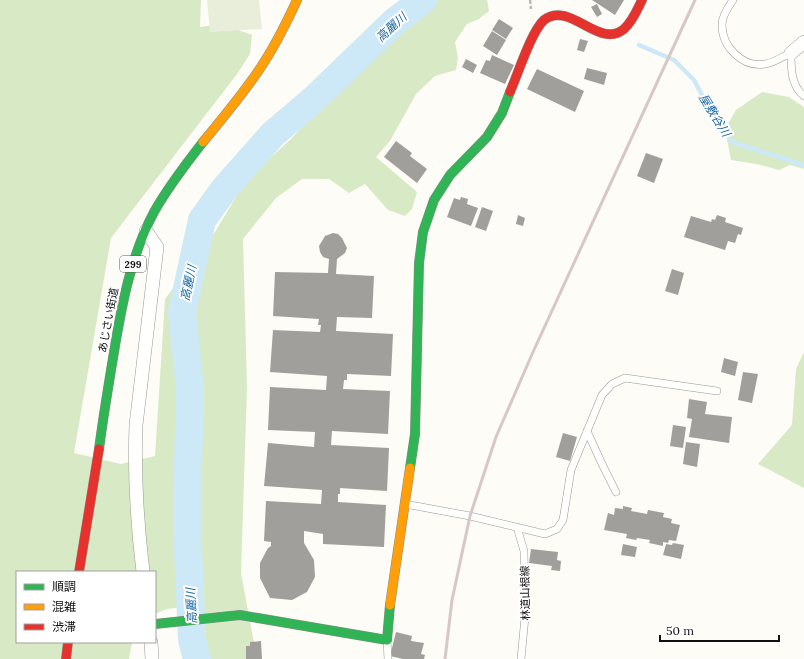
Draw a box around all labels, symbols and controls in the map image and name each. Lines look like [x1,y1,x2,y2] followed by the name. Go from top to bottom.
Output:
[373,8,411,45] water label: 高麗川
[696,91,735,141] water label: 屋敷谷川
[120,256,146,272] road number: 299
[177,262,199,302] water label: 高麗川
[95,286,121,354] street label: あじさい街道
[518,565,532,621] street label: 林道山根線
[16,571,156,643] legend
[52,579,76,594] text: 順調
[182,586,199,624] water label: 高麗川
[52,599,76,614] text: 混雑
[660,617,779,643] scale bar
[52,619,76,634] text: 渋滞
[666,623,694,638] text: 50 m

